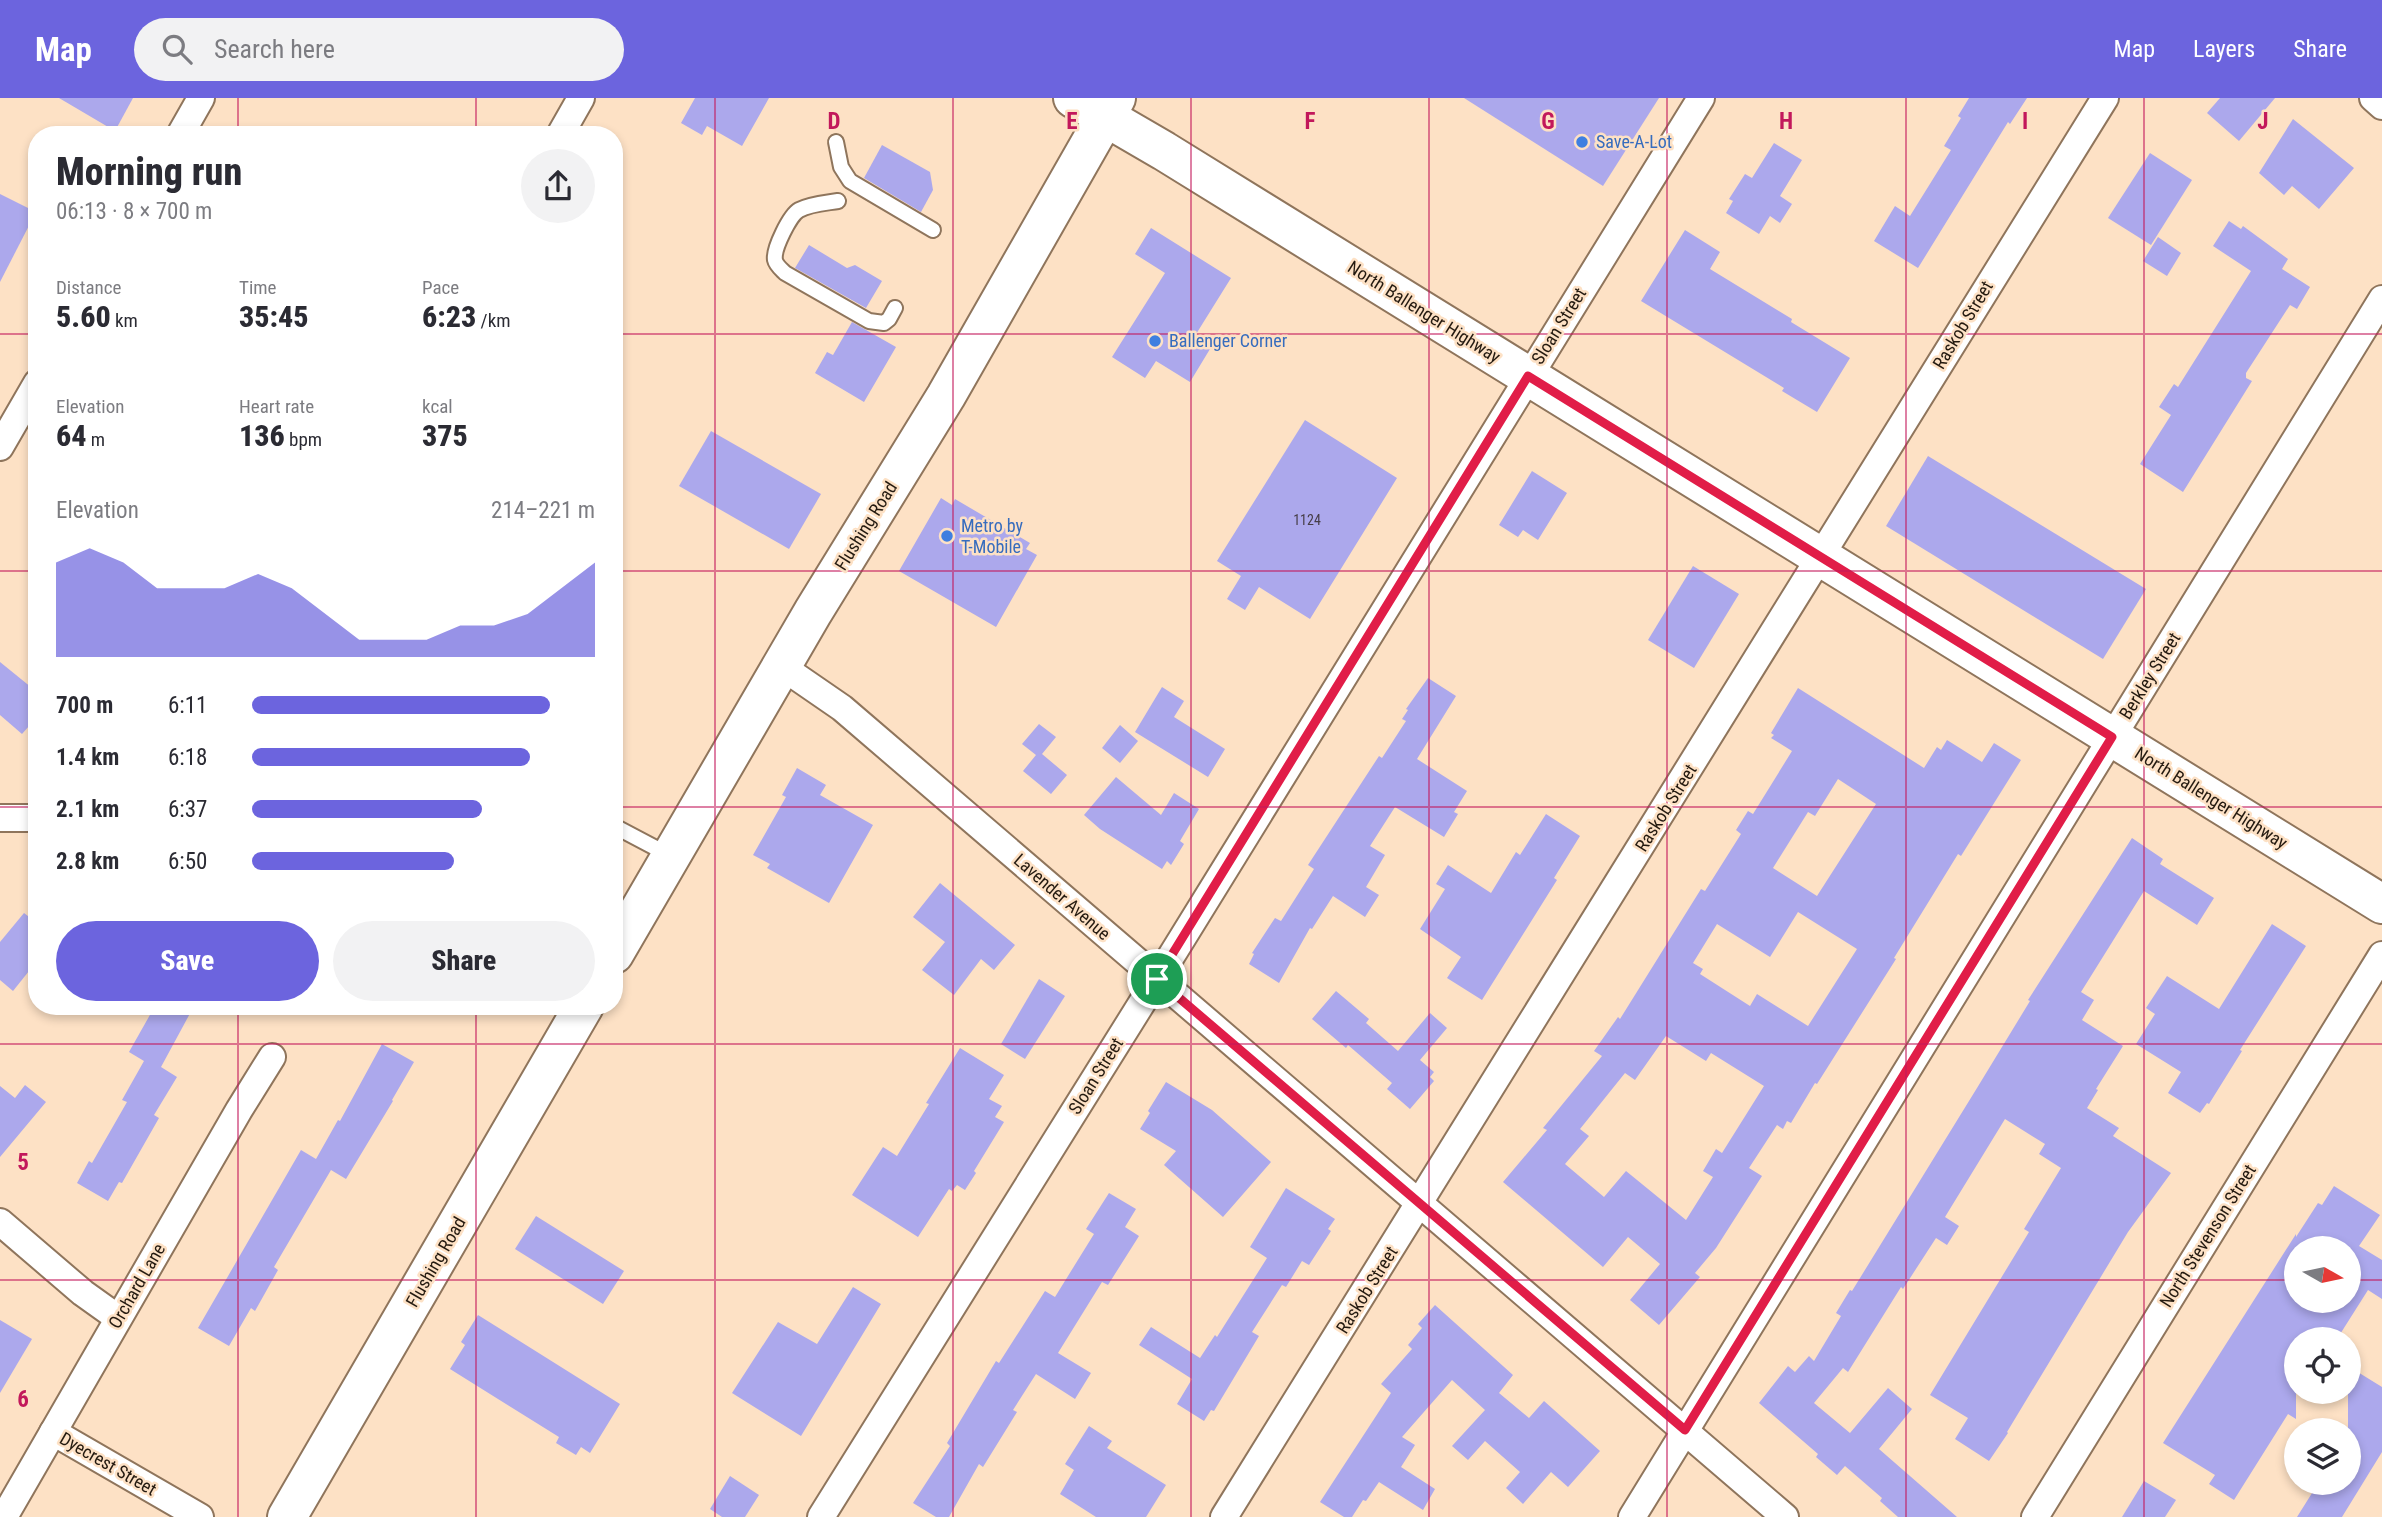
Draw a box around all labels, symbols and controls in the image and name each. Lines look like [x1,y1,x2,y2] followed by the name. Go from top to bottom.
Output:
[134,18,624,81] search box
[35,30,92,69] text: Map
[158,30,196,68] icon: search
[214,34,335,64] text: Search here
[2114,35,2155,63] text: Map
[2193,35,2255,63] text: Layers
[2293,35,2347,63] text: Share
[828,108,841,135] text: D
[1066,108,1078,135] text: E
[1305,108,1316,135] text: F
[1541,108,1555,135] text: G
[1779,108,1793,135] text: H
[2022,108,2028,135] text: I
[2257,108,2269,135] text: J
[1596,131,1672,152] place label: Save-A-Lot
[1574,134,1590,150] marker: Save-A-Lot
[521,149,595,223] button: share
[56,150,242,194] text: Morning run
[56,198,212,225] text: 06:13 · 8 × 700 m
[1344,256,1505,367] street label: North Ballenger Highway
[56,276,121,299] text: Distance
[239,276,276,299] text: Time
[422,276,459,299] text: Pace
[1928,277,1997,372] street label: Raskob Street
[1527,284,1590,368] street label: Sloan Street
[56,299,111,334] text: 5.60
[239,299,308,334] text: 35:45
[422,299,476,334] text: 6:23
[111,309,138,332] text: km
[476,309,511,332] text: /km
[1169,330,1288,351] place label: Ballenger Corner
[1147,333,1163,349] marker: Ballenger Corner
[56,395,124,418] text: Elevation
[239,395,314,418] text: Heart rate
[422,395,453,418] text: kcal
[56,418,87,453] text: 64
[239,418,285,453] text: 136
[422,418,468,453] text: 375
[87,428,105,451] text: m
[285,428,322,451] text: bpm
[830,478,901,574] street label: Flushing Road
[56,497,139,524] text: Elevation
[491,497,595,524] text: 214–221 m
[1293,512,1321,528] house number: 1124
[961,515,1024,557] place label: Metro by T-Mobile
[939,528,955,544] marker: Metro by T-Mobile
[2115,629,2184,723] street label: Berkley Street
[56,692,113,719] text: 700 m
[168,692,207,719] text: 6:11
[2131,742,2292,853] street label: North Ballenger Highway
[56,744,119,771] text: 1.4 km
[168,744,207,771] text: 6:18
[1631,760,1701,855] street label: Raskob Street
[56,796,119,823] text: 2.1 km
[168,796,207,823] text: 6:37
[56,848,119,875] text: 2.8 km
[168,848,207,875] text: 6:50
[1010,849,1115,944] street label: Lavender Avenue
[56,921,319,1001] button: Save
[333,921,595,1001] button: Share
[1127,949,1187,1009] pin
[1138,960,1176,998] icon: arrive
[1064,1034,1127,1118] street label: Sloan Street
[17,1149,29,1176] text: 5
[2155,1161,2260,1311] street label: North Stevenson Street
[401,1213,470,1310] street label: Flushing Road
[2284,1236,2361,1312] north arrow
[2284,1236,2361,1495] map controls
[104,1240,169,1332] street label: Orchard Lane
[1332,1242,1402,1337] street label: Raskob Street
[2284,1327,2361,1404] button: locate
[17,1386,29,1413] text: 6
[2284,1418,2361,1495] button: layers
[56,1427,160,1500] street label: Dyecrest Street

